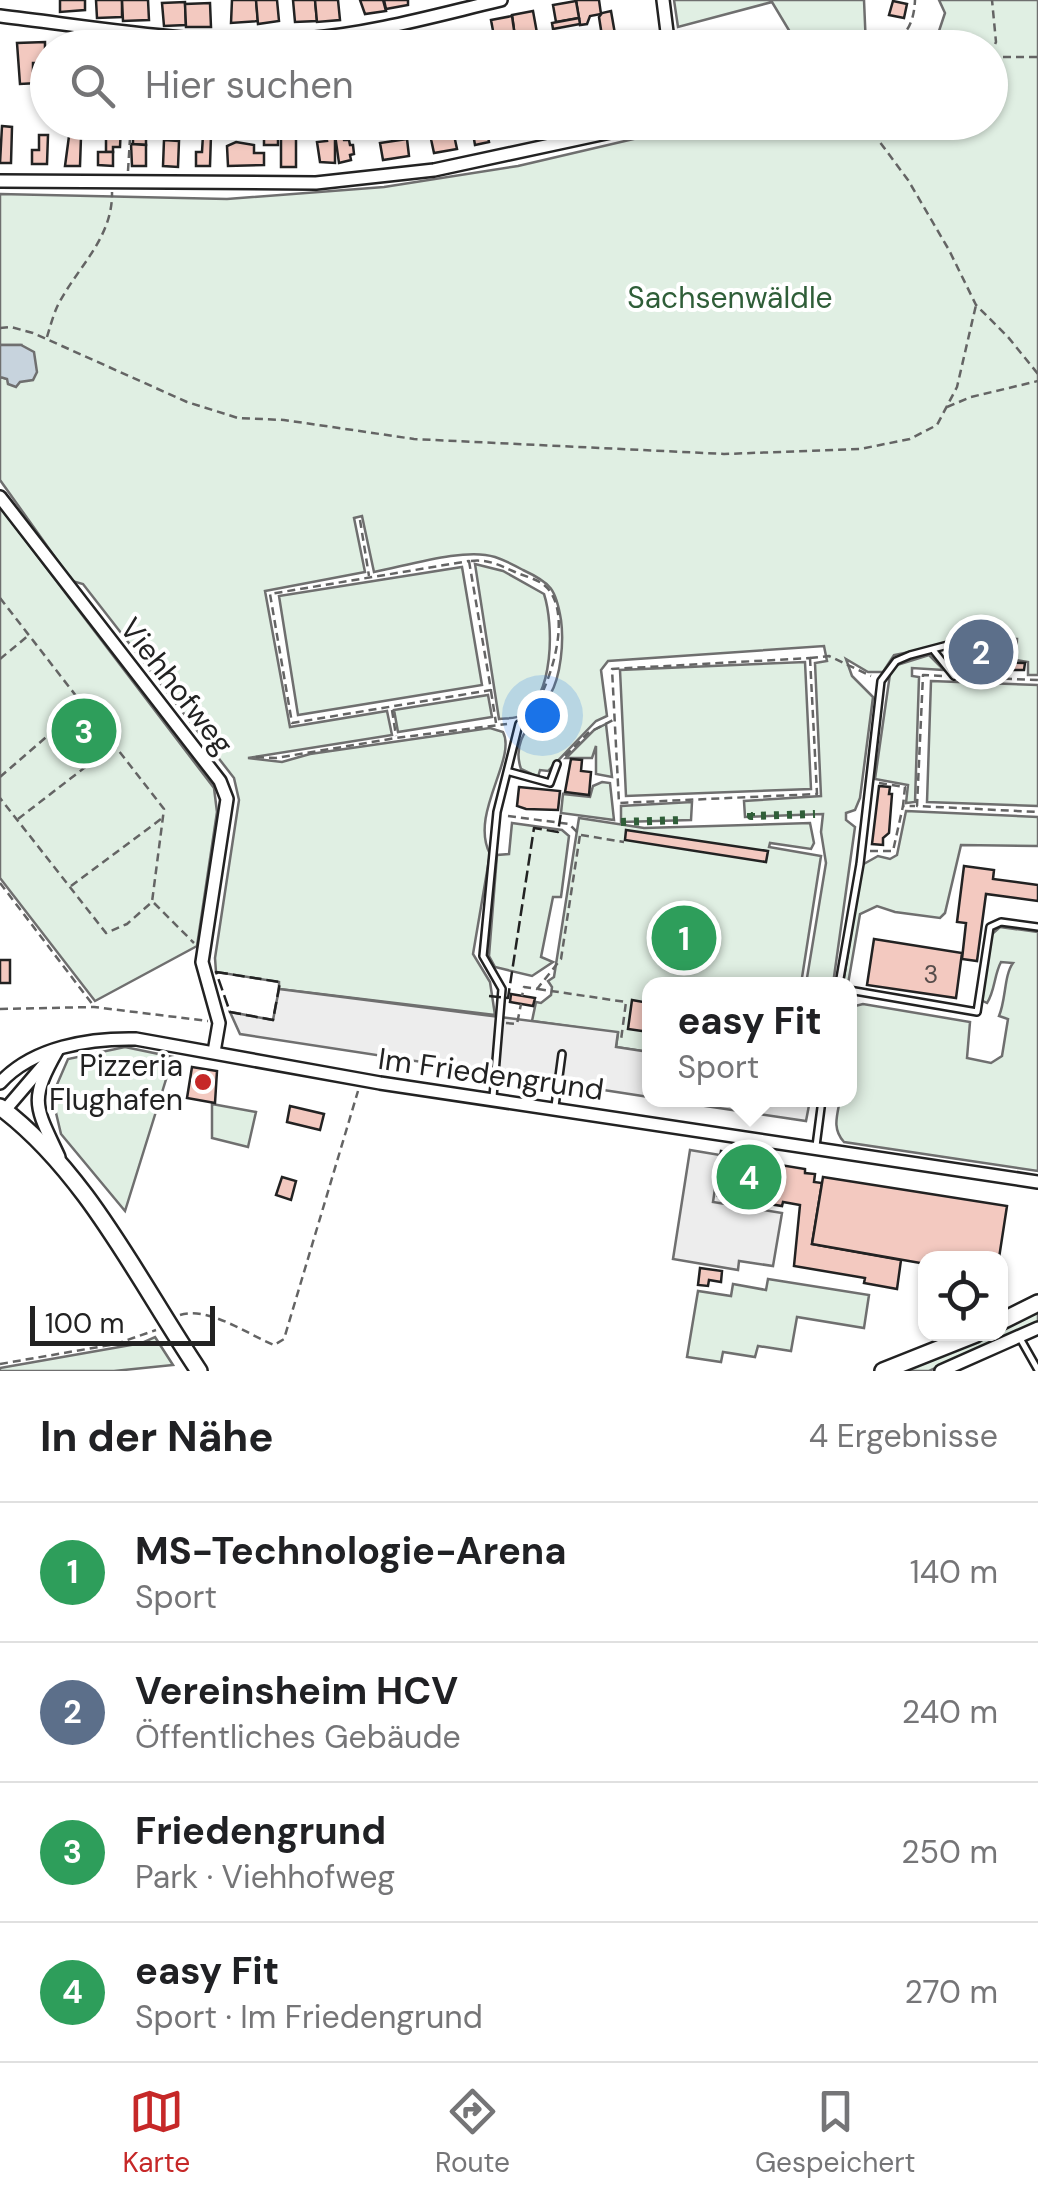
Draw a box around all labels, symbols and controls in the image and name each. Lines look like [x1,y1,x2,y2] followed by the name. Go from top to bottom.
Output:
[30,30,1008,140] search box
[65,58,120,113] icon: search
[145,60,354,110] text: Hier suchen
[627,278,833,317] park label: Sachsenwäldle
[112,610,242,762] street label: Viehhofweg
[948,614,1014,690] pin: 2
[517,690,568,741] your location
[52,694,116,768] pin: 3
[652,900,716,976] pin: 1
[924,958,938,991] house number: 3
[642,977,857,1107] popup
[677,996,822,1046] text: easy Fit
[376,1039,606,1109] street label: Im Friedengrund
[49,1046,183,1119] place label: Pizzeria Flughafen
[677,1046,759,1088] text: Sport
[192,1071,214,1093] marker: Pizzeria Flughafen
[716,1140,782,1214] pin: 4
[918,1251,1008,1341] map controls
[918,1251,1008,1341] button: locate
[30,1301,215,1346] scale bar
[45,1305,124,1342] text: 100 m
[40,1409,274,1464] text: In der Nähe
[809,1415,998,1457] text: 4 Ergebnisse
[135,1526,567,1576] text: MS-Technologie-Arena
[67,1551,78,1593] text: 1
[910,1551,998,1593] text: 140 m
[135,1576,217,1618] text: Sport
[135,1666,458,1716] text: Vereinsheim HCV
[63,1691,82,1733] text: 2
[902,1691,998,1733] text: 240 m
[135,1716,461,1758] text: Öffentliches Gebäude
[135,1806,386,1856] text: Friedengrund
[63,1831,82,1873] text: 3
[901,1831,998,1873] text: 250 m
[135,1856,395,1898] text: Park · Viehhofweg
[135,1946,279,1996] text: easy Fit
[62,1971,83,2013] text: 4
[905,1971,998,2013] text: 270 m
[135,1996,483,2038] text: Sport · Im Friedengrund
[122,2084,190,2181] tab: Karte
[435,2084,510,2181] tab: Route
[755,2084,916,2181] tab: Gespeichert

